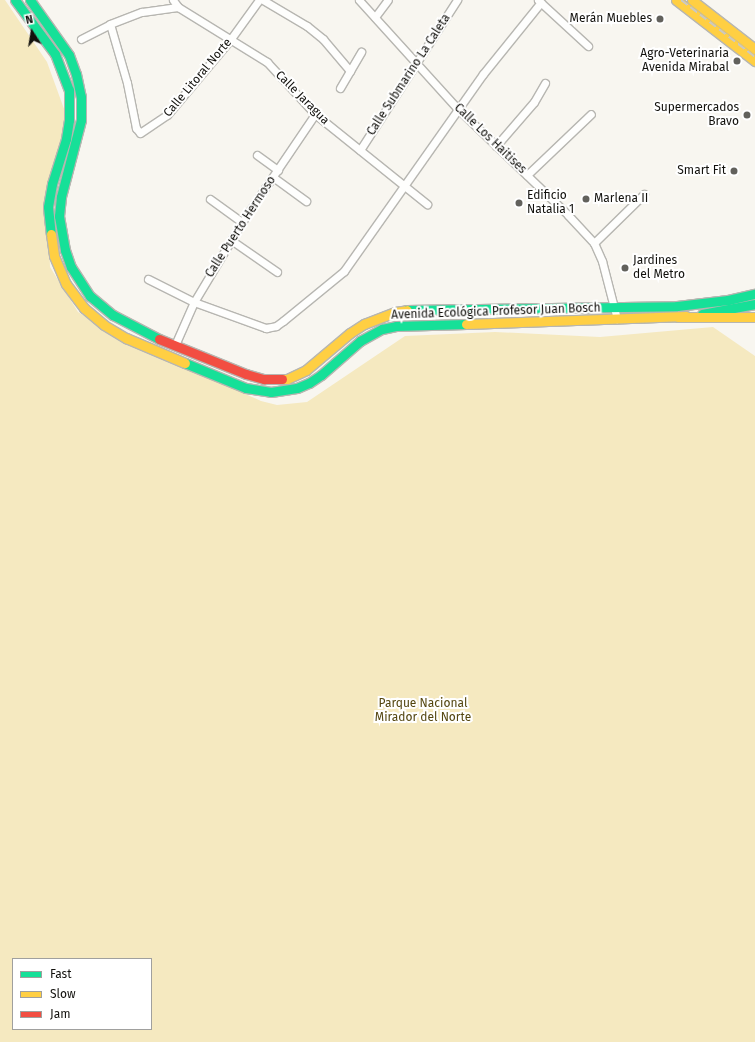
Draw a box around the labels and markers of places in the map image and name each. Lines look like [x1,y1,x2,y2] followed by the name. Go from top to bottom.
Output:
[570,12,652,26] place label: Merán Muebles
[655,14,665,24] marker: Merán Muebles
[640,47,729,75] place label: Agro-Veterinaria Avenida Mirabal
[732,56,742,66] marker: Agro-Veterinaria Avenida Mirabal
[654,101,739,129] place label: Supermercados Bravo
[742,110,752,120] marker: Supermercados Bravo
[677,164,726,178] place label: Smart Fit
[729,166,739,176] marker: Smart Fit
[527,189,574,217] place label: Edificio Natalia 1
[594,192,648,206] place label: Marlena II
[581,194,591,204] marker: Marlena II
[514,198,524,208] marker: Edificio Natalia 1
[633,254,685,282] place label: Jardines del Metro
[620,263,630,273] marker: Jardines del Metro

